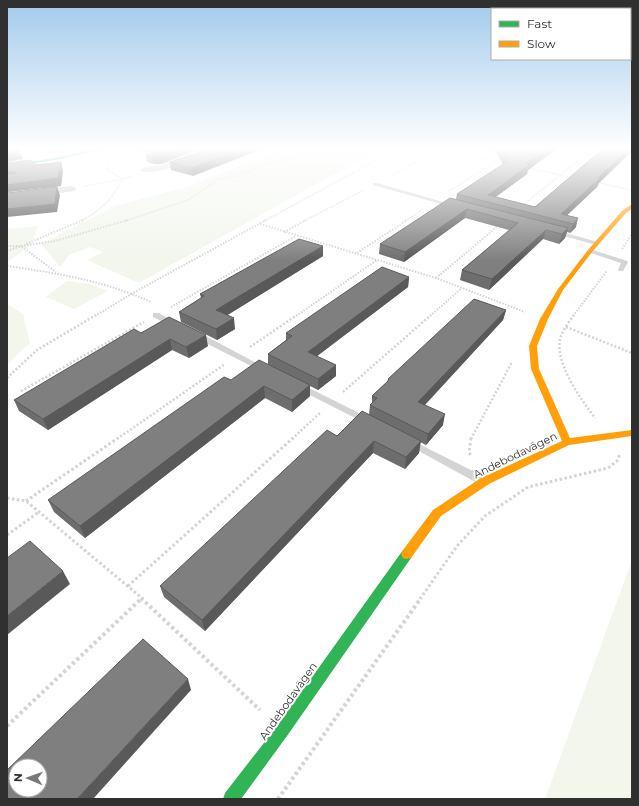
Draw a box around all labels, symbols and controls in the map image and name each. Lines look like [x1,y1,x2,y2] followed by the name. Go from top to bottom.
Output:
[491,8,631,60] legend
[527,16,552,31] text: Fast
[527,36,556,51] text: Slow
[471,429,559,481] street label: Andebodavägen
[256,660,320,742] street label: Andebodavägen
[8,758,48,798] north arrow
[11,773,25,782] text: N

